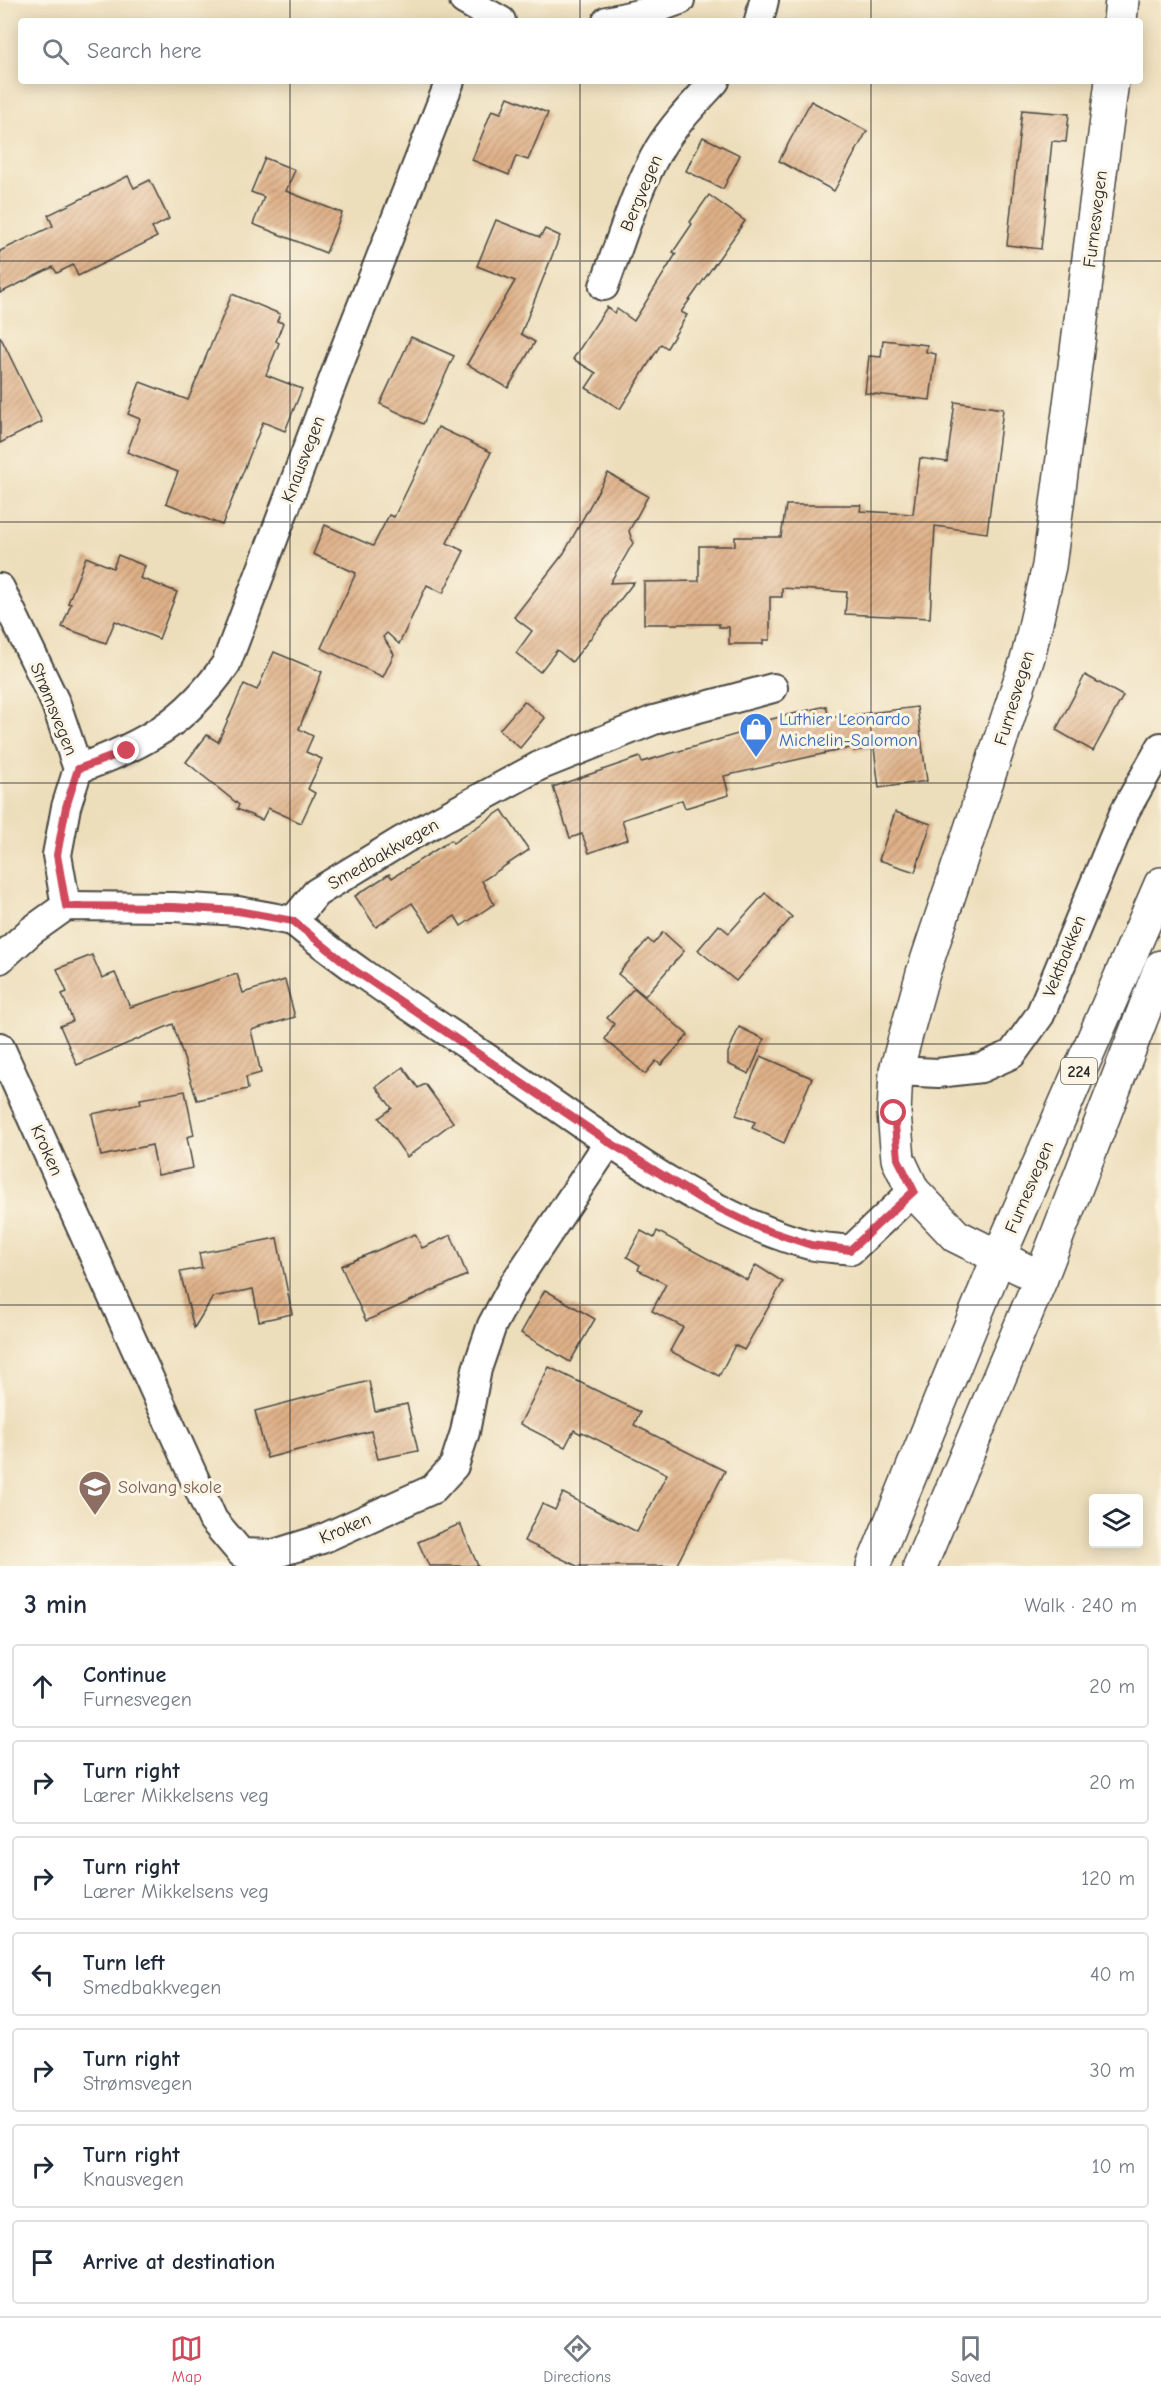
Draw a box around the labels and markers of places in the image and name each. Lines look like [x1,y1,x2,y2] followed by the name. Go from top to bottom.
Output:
[779,709,918,751] place label: Luthier Leonardo Michelin-Salomon
[738,711,774,758] shop icon: Luthier Leonardo Michelin-Salomon
[77,1469,113,1516] school or university icon: Solvang skole
[118,1477,222,1498] place label: Solvang skole

